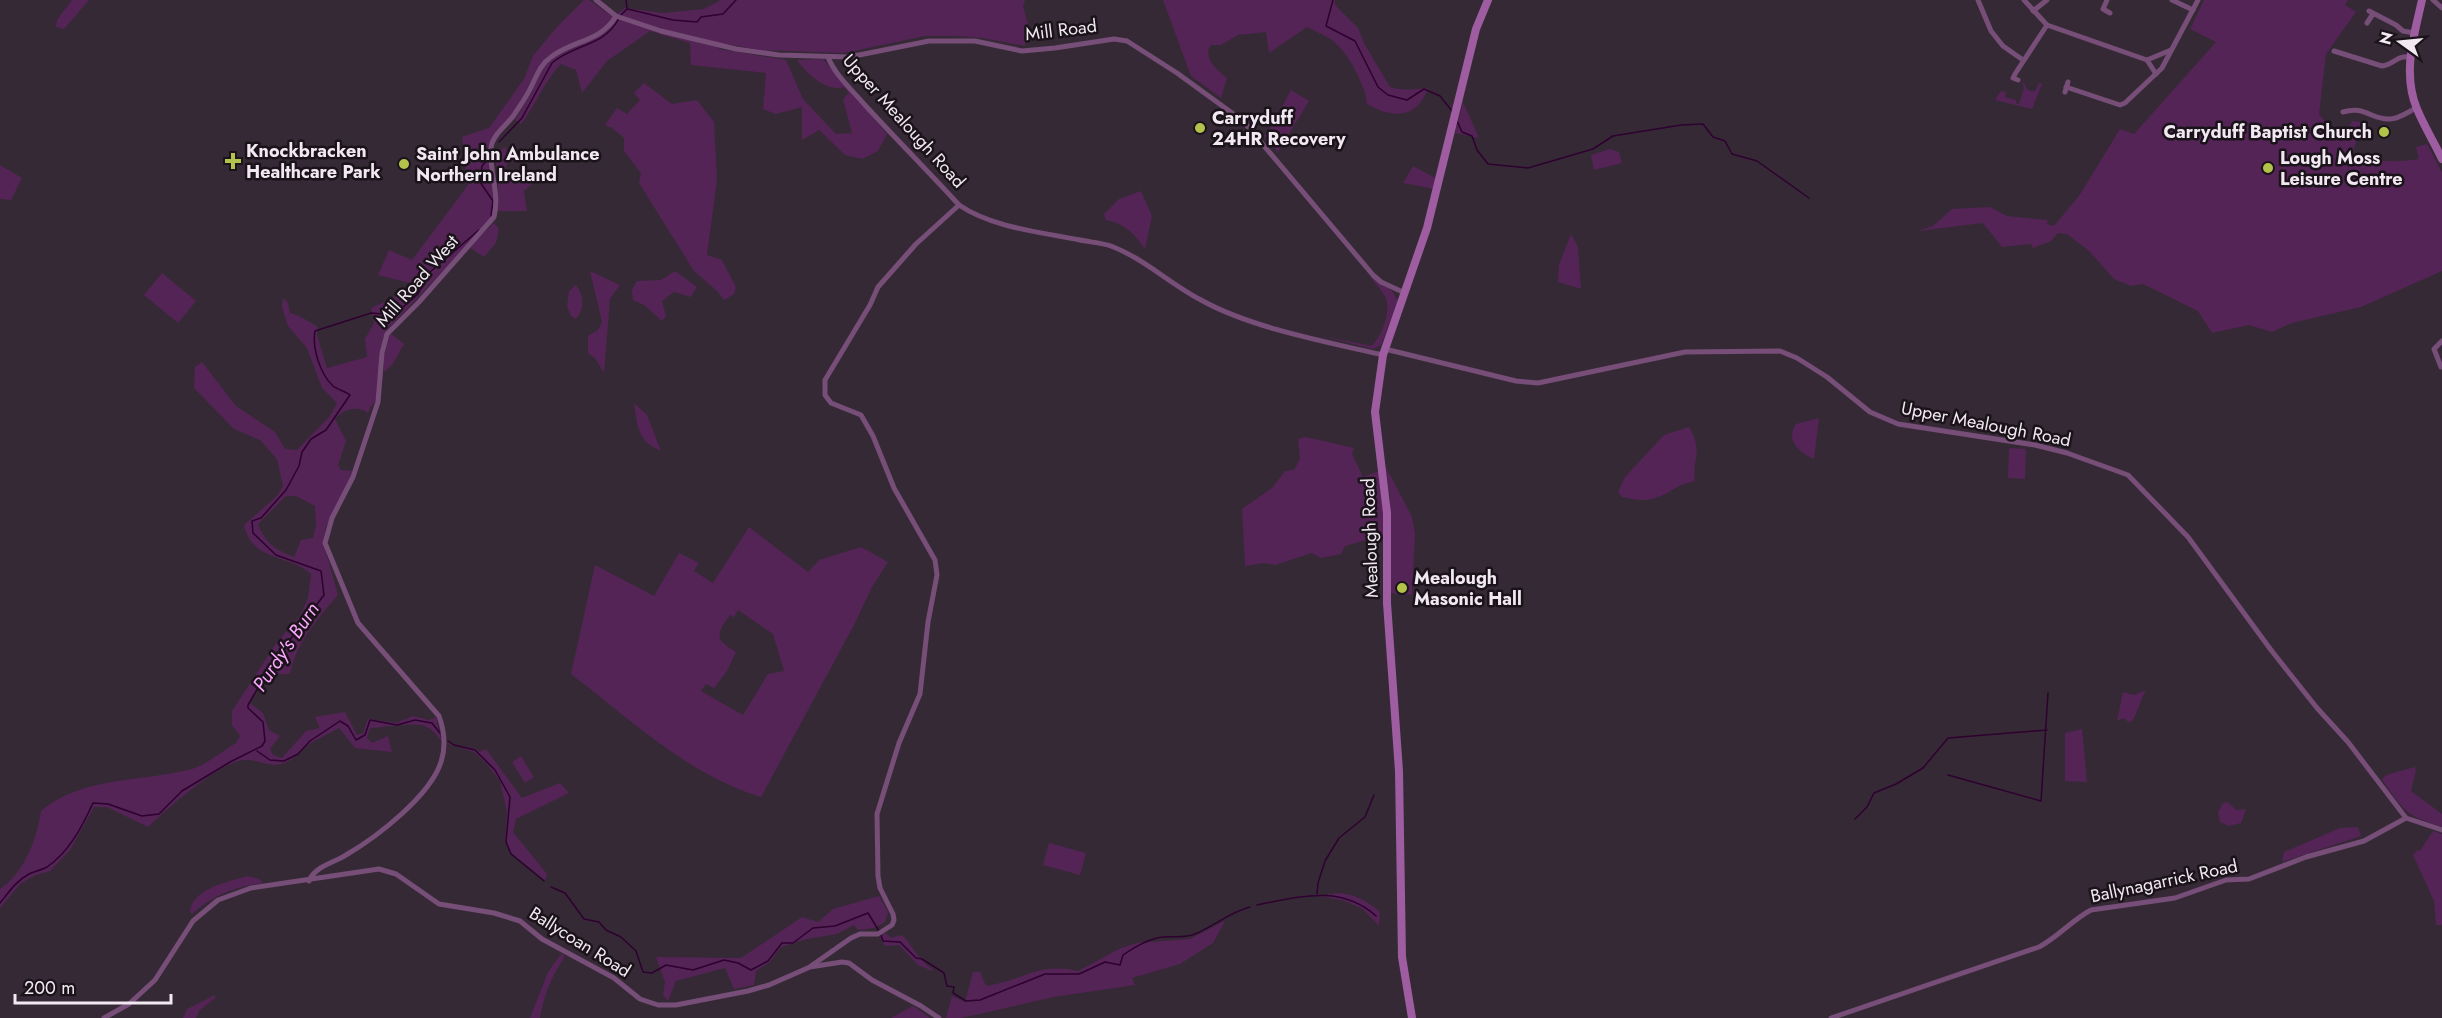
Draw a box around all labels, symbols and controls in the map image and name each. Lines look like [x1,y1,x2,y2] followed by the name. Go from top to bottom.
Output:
[2370,12,2430,72] north arrow
[1024,13,1098,47] street label: Mill Road
[2373,29,2399,47] text: N
[837,48,971,194] street label: Upper Mealough Road
[1212,105,1346,152] place label: Carryduff 24HR Recovery
[2163,119,2372,145] place label: Carryduff Baptist Church
[1193,121,1207,135] marker: Carryduff 24HR Recovery
[2377,125,2391,139] marker: Carryduff Baptist Church
[246,138,381,185] place label: Knockbracken Healthcare Park
[416,141,600,188] place label: Saint John Ambulance Northern Ireland
[2280,145,2403,192] place label: Lough Moss Leisure Centre
[224,152,242,170] marker: Knockbracken Healthcare Park
[397,157,411,171] marker: Saint John Ambulance Northern Ireland
[2261,161,2275,175] marker: Lough Moss Leisure Centre
[370,229,465,333] street label: Mill Road West
[1899,395,2073,453] street label: Upper Mealough Road
[1355,478,1385,598] street label: Mealough Road
[1414,565,1522,612] place label: Mealough Masonic Hall
[1395,581,1409,595] marker: Mealough Masonic Hall
[245,597,327,697] water label: Purdy's Burn
[2088,853,2240,909] street label: Ballynagarrick Road
[524,900,636,984] street label: Ballycoan Road
[15,967,171,1005] scale bar
[24,975,75,1001] text: 200 m

